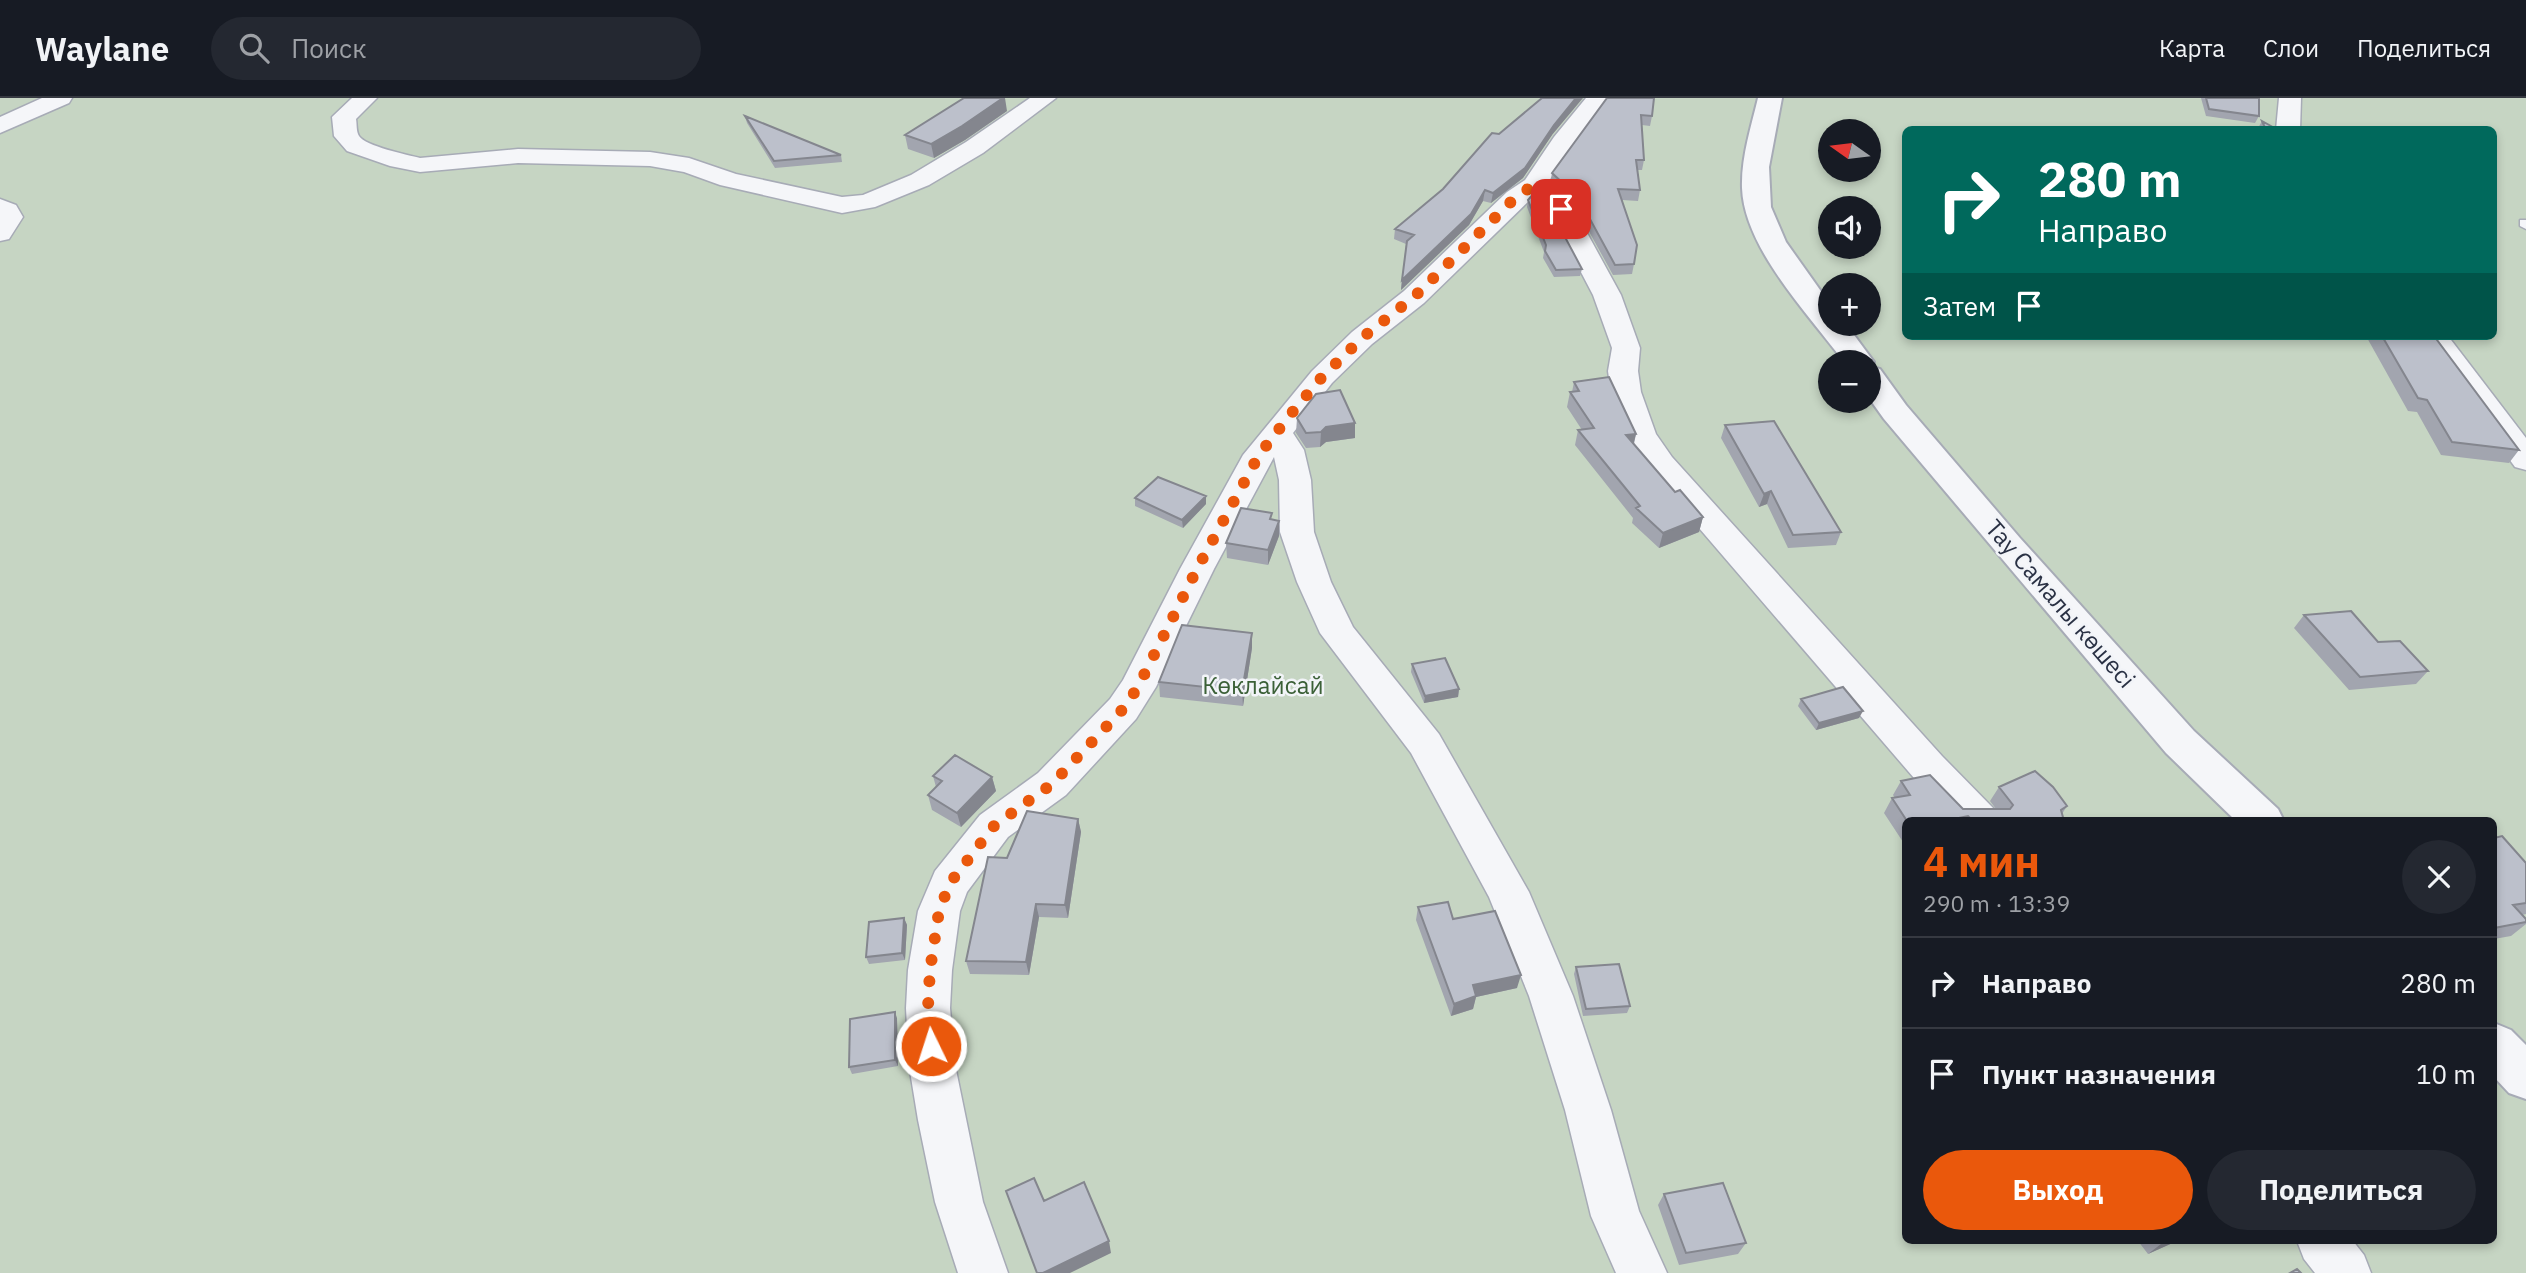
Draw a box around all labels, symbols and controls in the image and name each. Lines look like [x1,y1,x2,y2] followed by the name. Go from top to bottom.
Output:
[211,17,701,80] search box
[35,27,169,70] text: Waylane
[235,29,273,67] icon: search
[291,31,366,65] text: Поиск
[2159,32,2225,64] text: Карта
[2263,32,2319,64] text: Слои
[2357,32,2491,64] text: Поделиться
[1818,119,1881,182] north arrow
[1818,119,1881,413] map controls
[2038,147,2182,210] text: 280 m
[1923,154,2014,245] icon: right
[1531,179,1591,239] pin
[1542,190,1580,228] icon: arrive
[1818,196,1881,259] button: sound
[2038,209,2167,251] text: Направо
[1818,273,1881,336] button: +
[2010,287,2048,325] icon: arrive
[1923,289,1996,323] text: Затем
[1818,350,1881,413] button: −
[1979,512,2143,694] street label: Тау Самалы көшесі
[1202,669,1324,701] park label: Көклайсай
[1923,834,2040,889] text: 4 мин
[2402,840,2476,914] button: close
[1923,888,2070,918] text: 290 m · 13:39
[1923,964,1961,1002] icon: right
[1982,966,2091,1000] text: Направо
[2400,966,2476,1000] text: 280 m
[894,1009,968,1083] position arrow
[1923,1055,1961,1093] icon: arrive
[1982,1057,2216,1091] text: Пункт назначения
[2416,1057,2476,1091] text: 10 m
[1923,1150,2193,1230] button: Выход
[2207,1150,2476,1230] button: Поделиться

